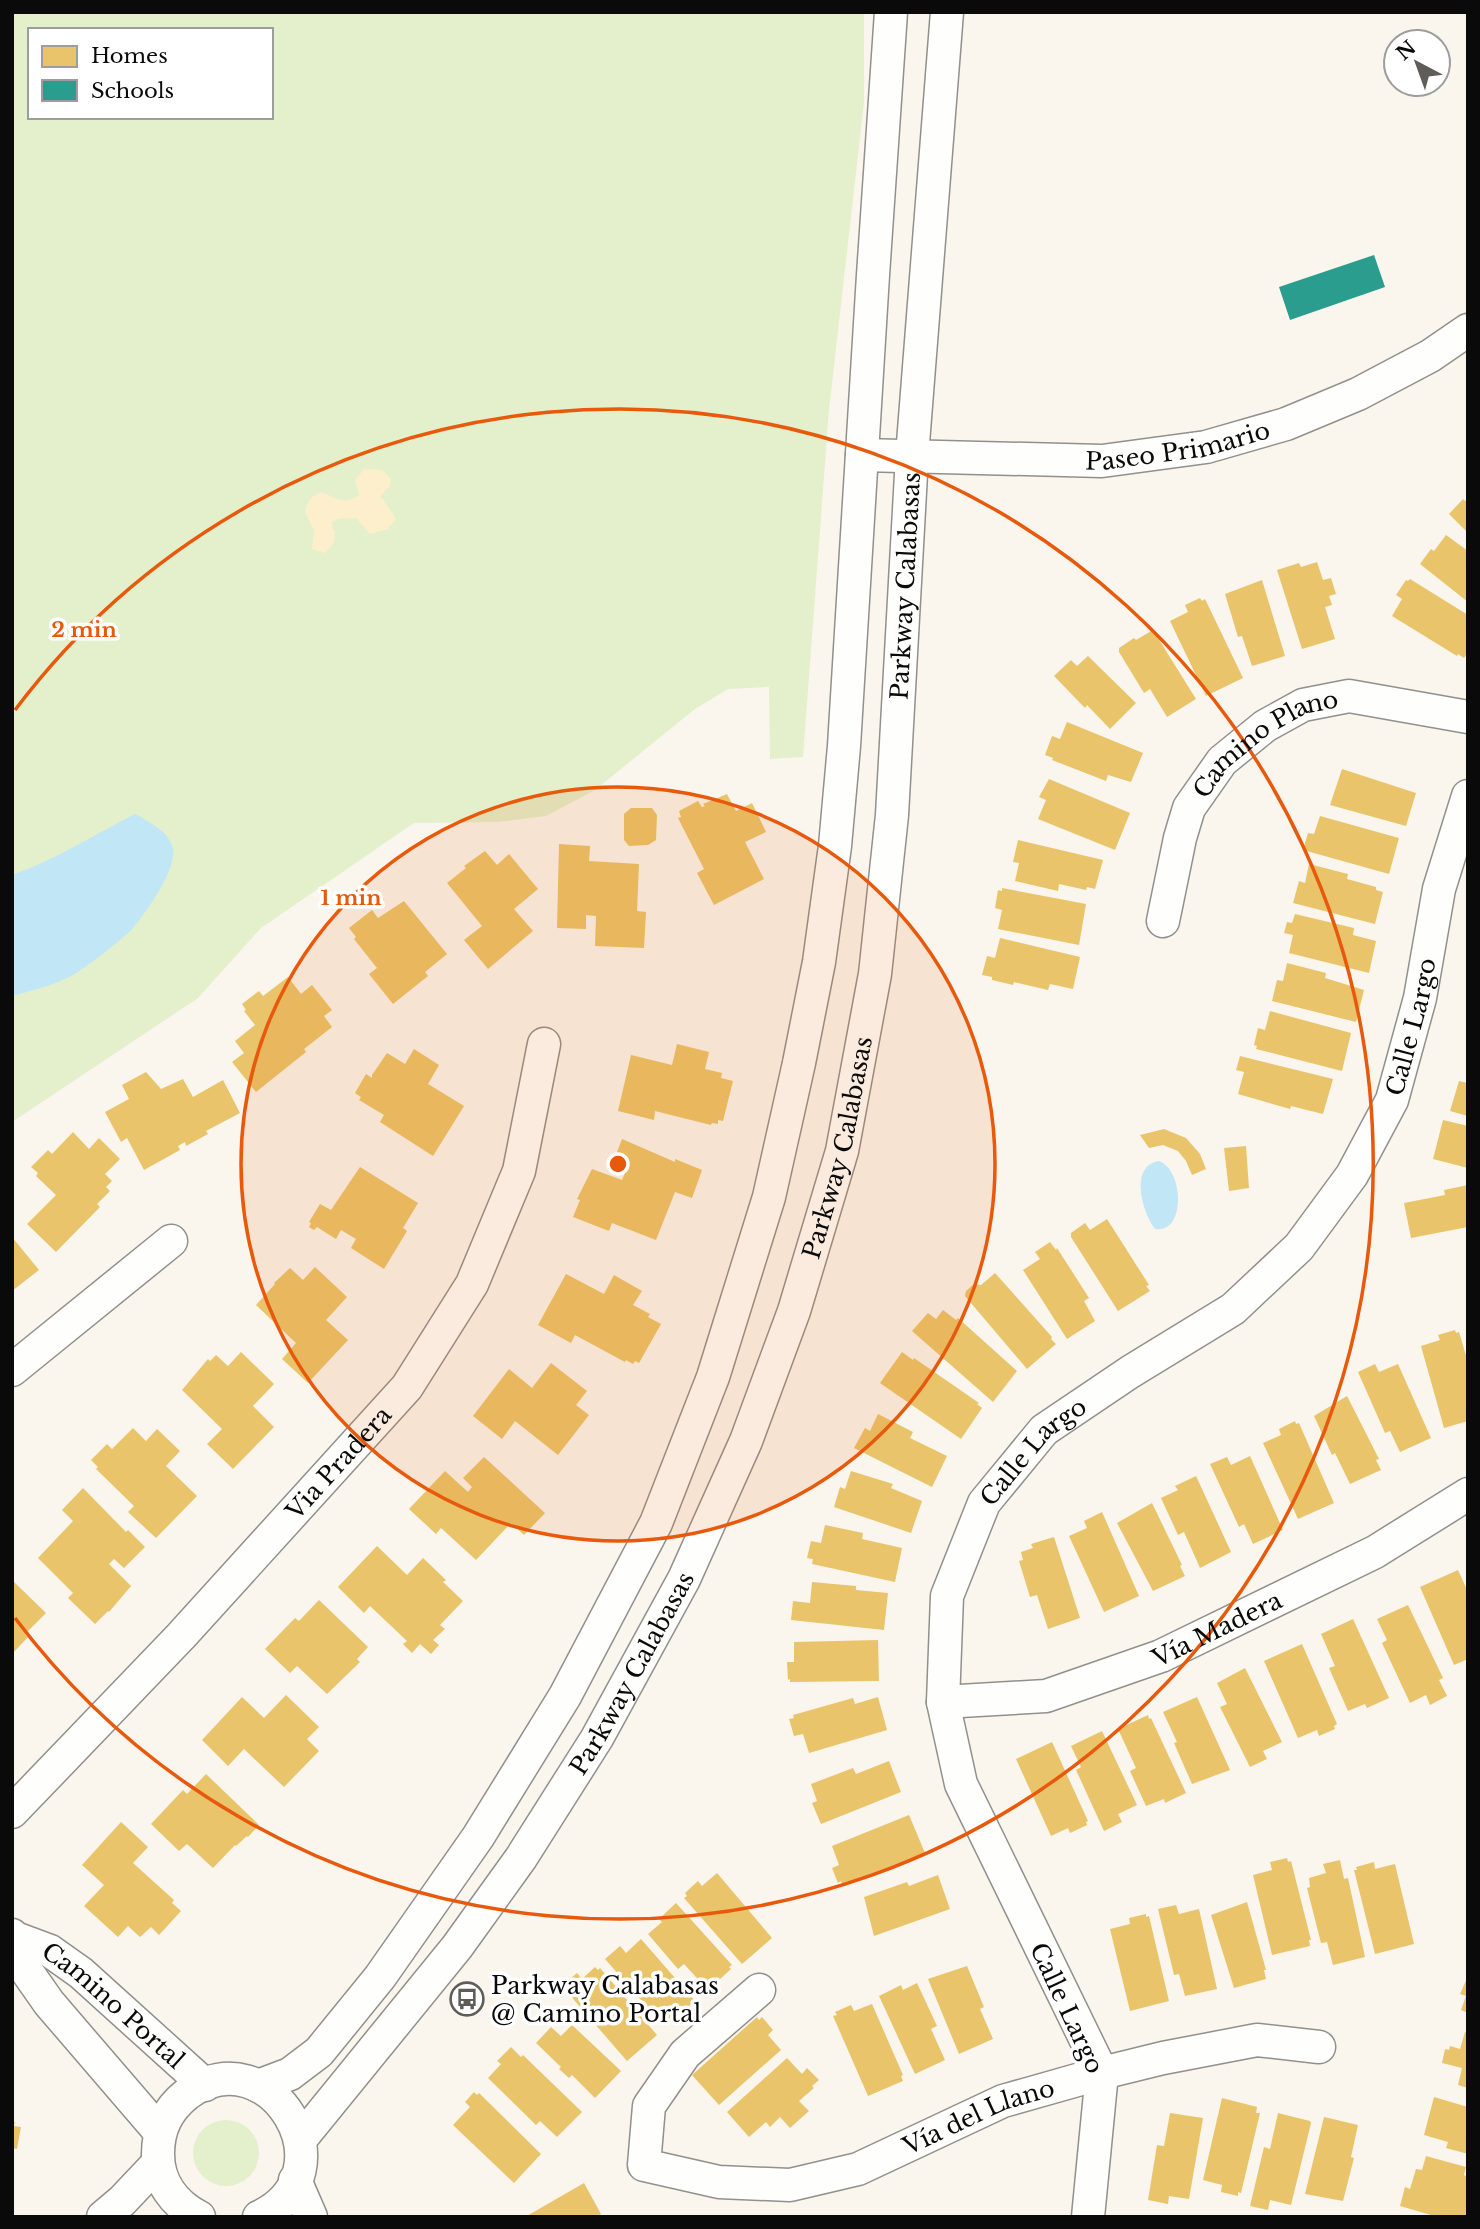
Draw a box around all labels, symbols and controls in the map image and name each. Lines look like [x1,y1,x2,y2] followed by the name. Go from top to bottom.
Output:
[28,28,273,119] legend
[1382,28,1452,98] north arrow
[1392,36,1421,65] text: N
[91,43,168,69] text: Homes
[91,78,174,104] text: Schools
[1085,415,1273,475] street label: Paseo Primario
[884,471,926,701] street label: Parkway Calabasas
[51,617,117,643] text: 2 min
[1186,684,1341,803] street label: Camino Plano
[321,885,381,911] text: 1 min
[1379,956,1441,1099] street label: Calle Largo
[796,1034,878,1262] street label: Parkway Calabasas
[606,1152,630,1176] centre of rings
[974,1391,1092,1511] street label: Calle Largo
[279,1400,397,1526] street label: Via Pradera
[563,1567,700,1780] street label: Parkway Calabasas
[1146,1585,1287,1673] street label: Vía Madera
[37,1936,191,2074] street label: Camino Portal
[1024,1938,1110,2078] street label: Calle Largo
[491,1971,719,2028] place label: Parkway Calabasas @ Camino Portal
[448,1980,486,2018] bus stop icon: Parkway Calabasas @ Camino Portal
[897,2073,1058,2161] street label: Vía del Llano

